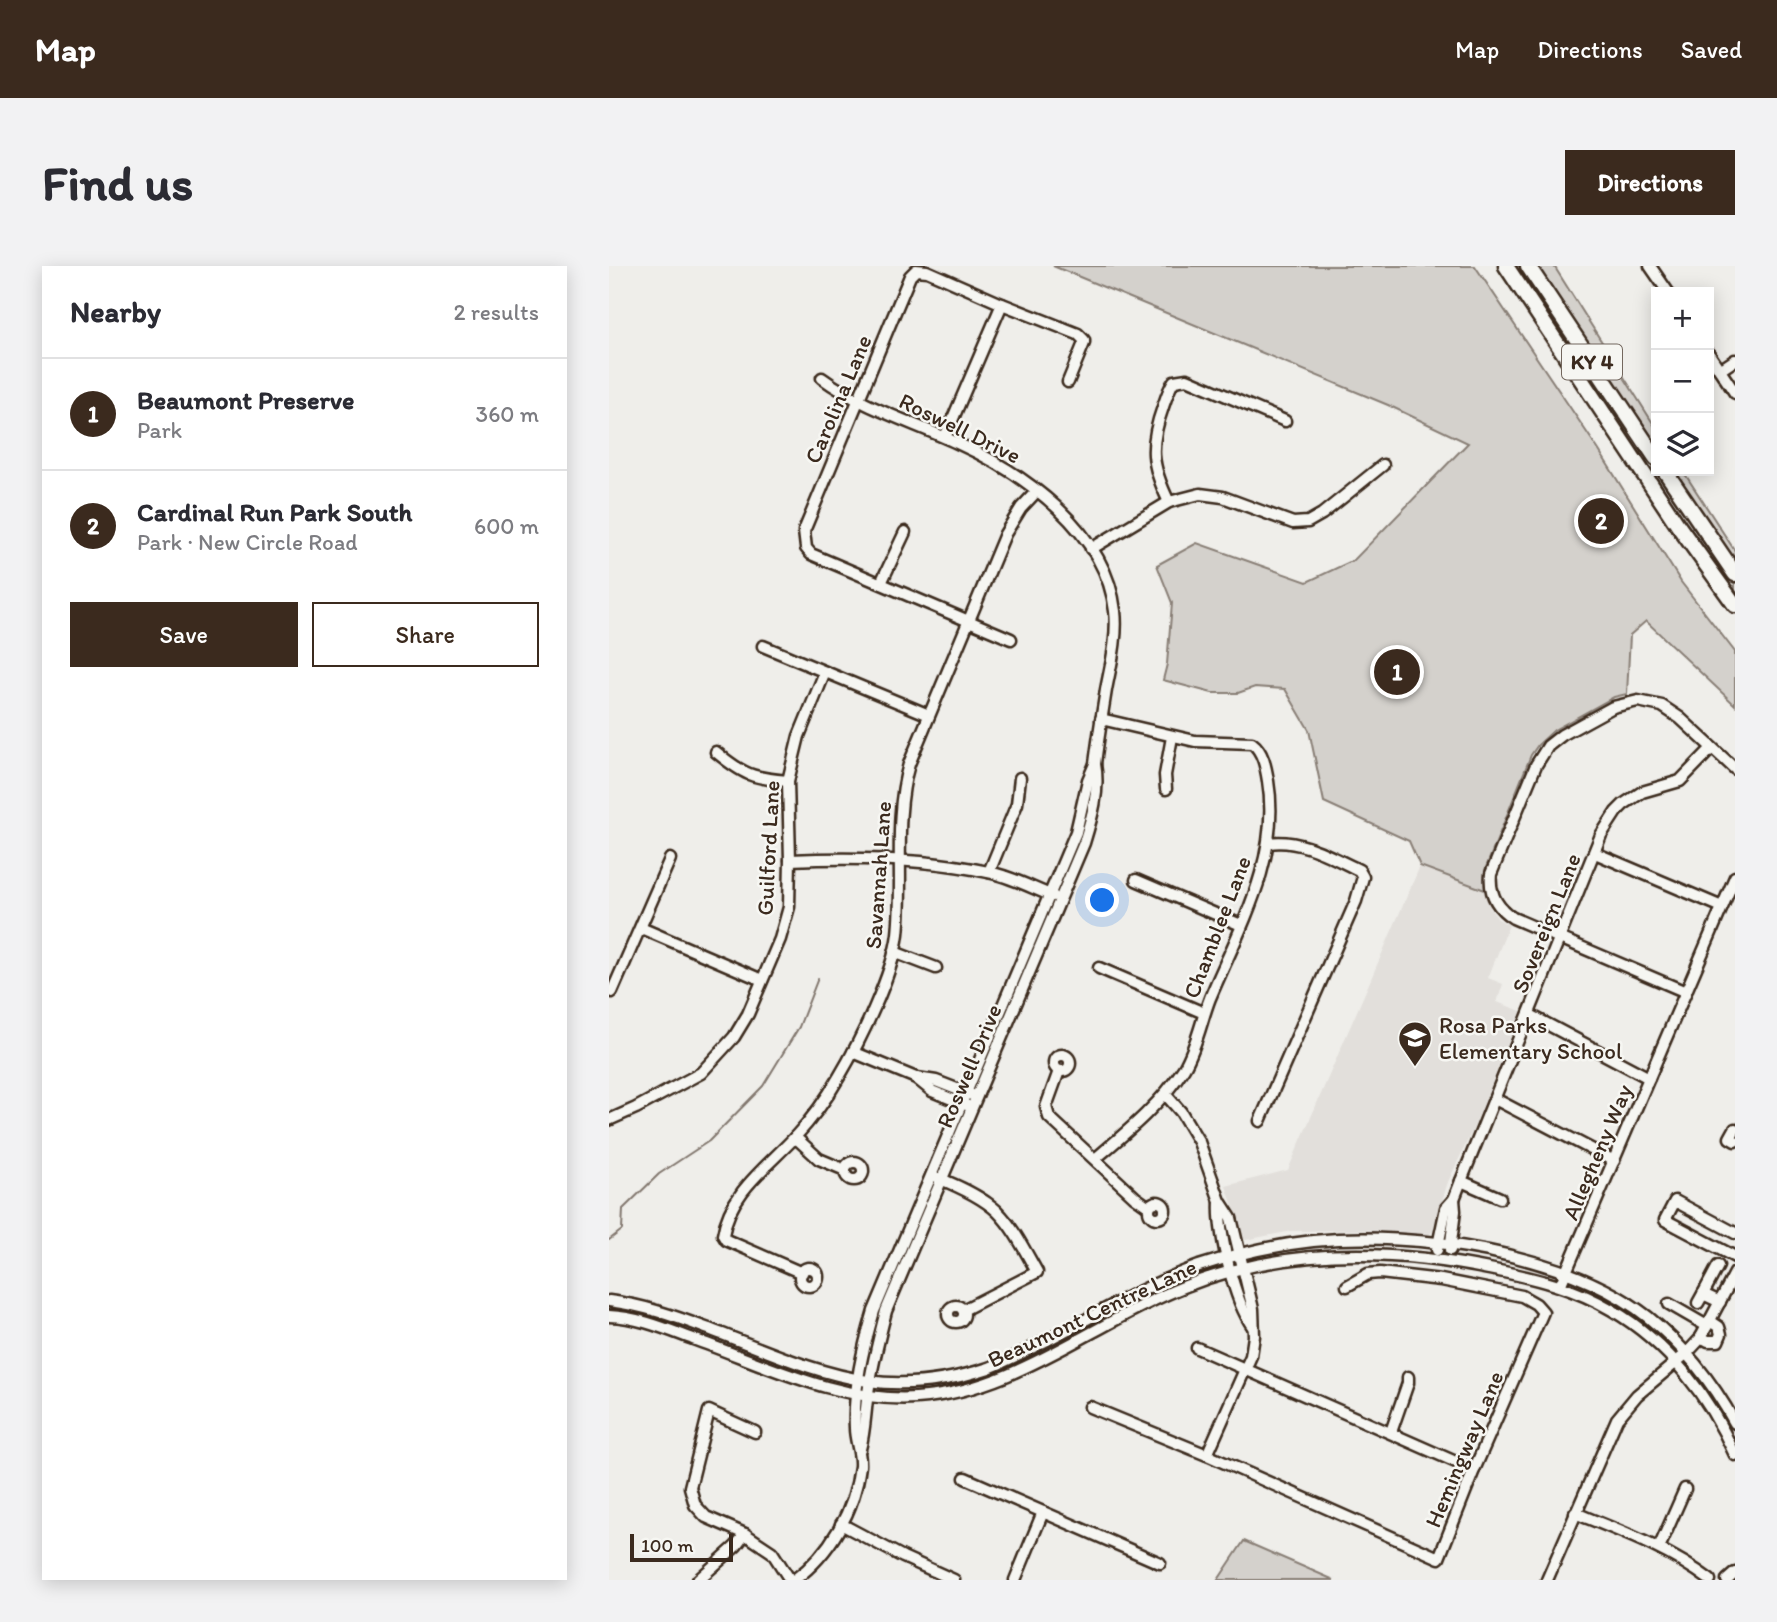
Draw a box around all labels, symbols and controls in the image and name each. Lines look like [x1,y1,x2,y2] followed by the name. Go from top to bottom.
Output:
[35,30,96,69] text: Map
[1455,35,1499,64] text: Map
[1537,35,1643,64] text: Directions
[1681,35,1742,64] text: Saved
[1565,150,1735,215] button: Directions
[42,153,193,212] text: Find us
[1651,287,1714,476] map controls
[1651,287,1714,350] button: +
[70,293,161,330] text: Nearby
[453,298,539,326] text: 2 results
[798,330,878,468] street label: Carolina Lane
[1562,344,1622,380] road number: KY 4
[1651,350,1714,413] button: −
[137,384,354,416] text: Beaumont Preserve
[895,387,1025,469] street label: Roswell Drive
[88,400,98,428] text: 1
[476,400,539,428] text: 360 m
[1651,413,1714,476] button: layers
[137,416,182,444] text: Park
[1578,495,1624,547] pin: 2
[137,496,412,528] text: Cardinal Run Park South
[87,512,99,540] text: 2
[474,512,539,540] text: 600 m
[137,528,358,556] text: Park · New Circle Road
[70,602,298,667] button: Save
[312,602,539,667] button: Share
[1374,646,1420,698] pin: 1
[750,780,786,916] street label: Guilford Lane
[859,800,897,950] street label: Savannah Lane
[1505,849,1587,997] street label: Sovereign Lane
[1177,852,1257,1002] street label: Chamblee Lane
[1085,883,1119,917] your location
[930,1000,1008,1132] street label: Roswell Drive
[1439,1011,1623,1065] place label: Rosa Parks Elementary School
[1396,1019,1434,1068] school or university icon: Rosa Parks Elementary School
[1556,1080,1638,1224] street label: Allegheny Way
[983,1252,1201,1374] street label: Beaumont Centre Lane
[1418,1367,1510,1531] street label: Hemingway Lane
[630,1531,733,1563] scale bar
[641,1534,693,1557] text: 100 m

